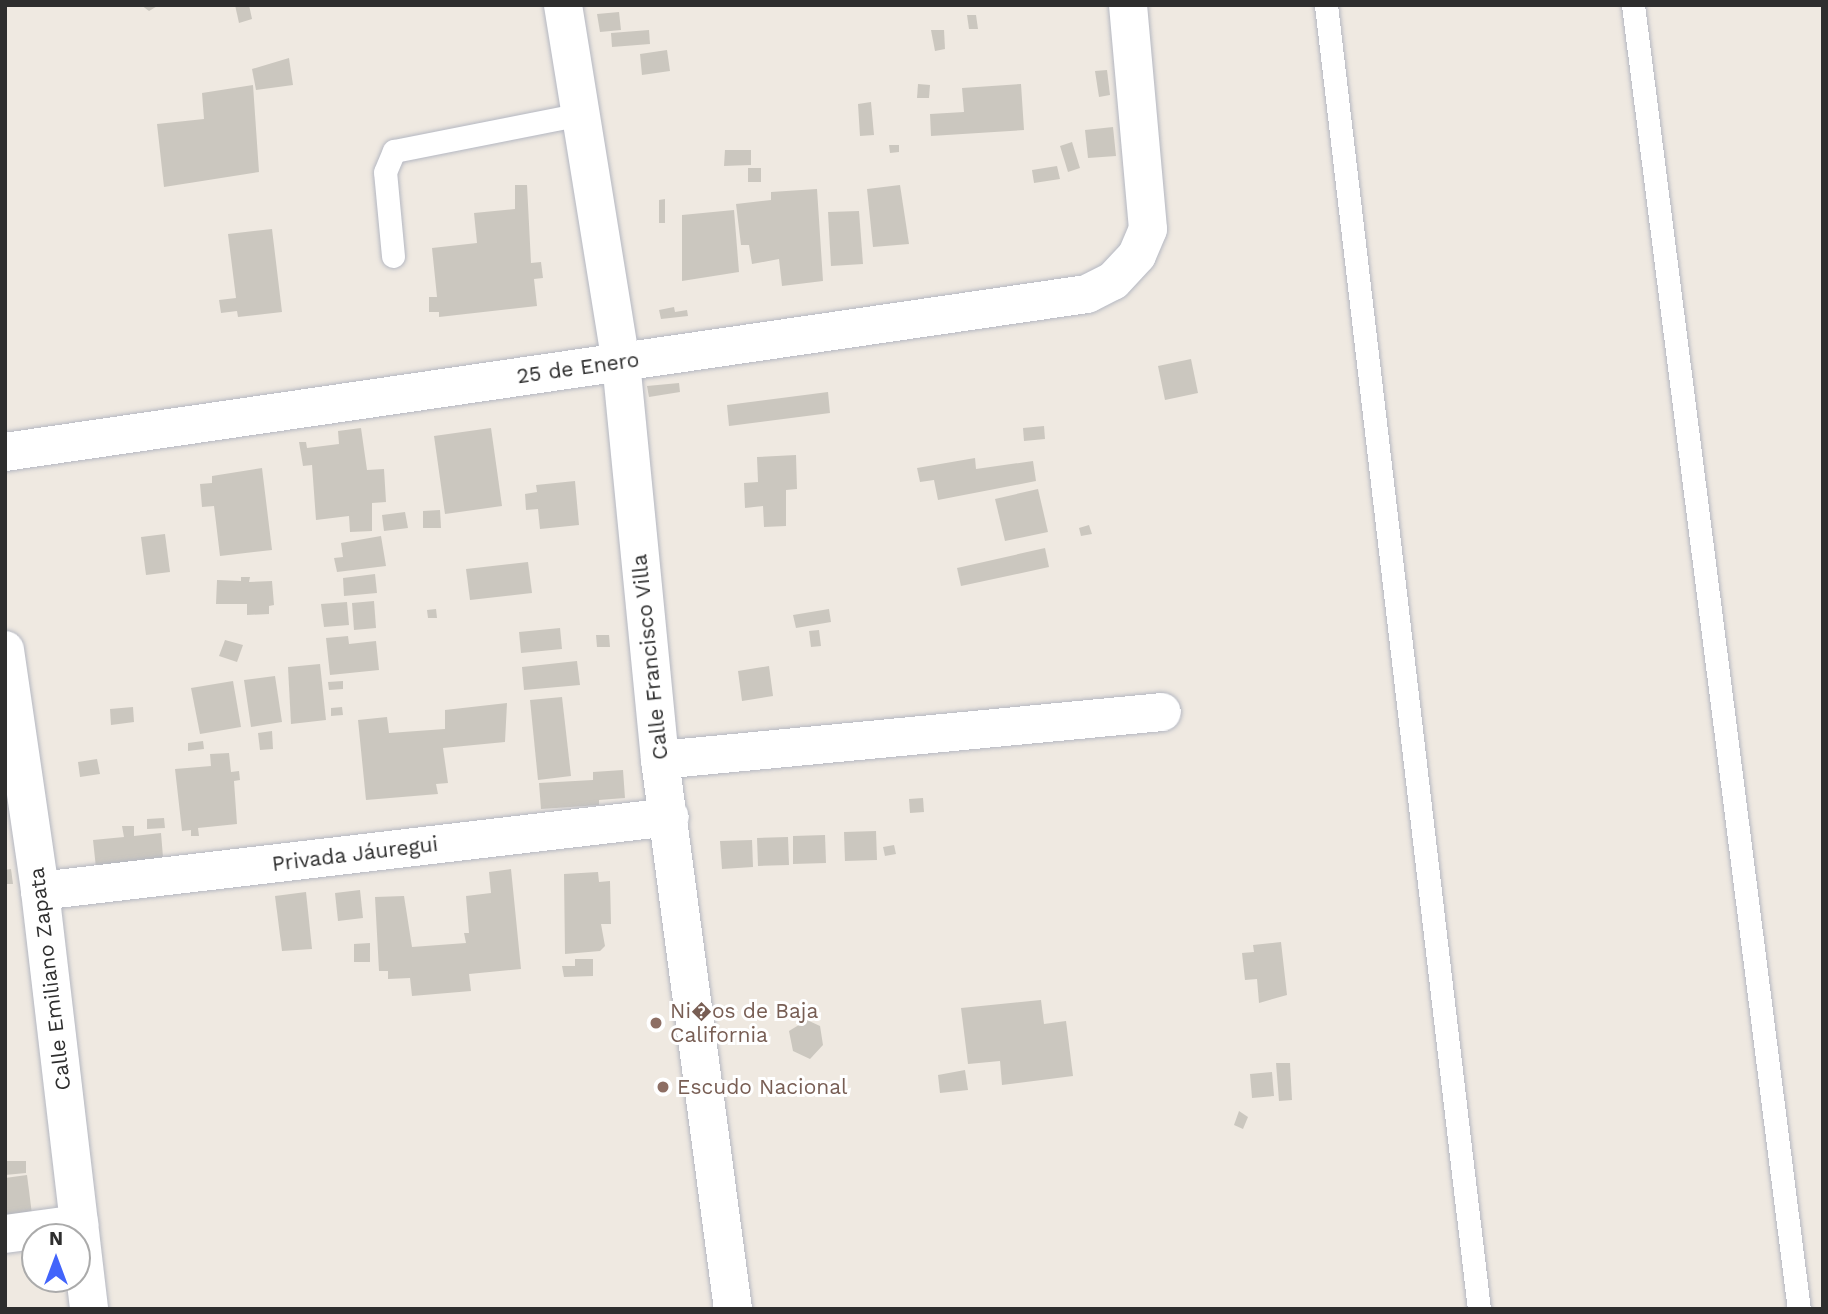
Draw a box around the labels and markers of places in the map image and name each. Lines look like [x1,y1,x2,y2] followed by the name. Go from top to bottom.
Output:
[670,998,818,1048] place label: Ni�os de Baja California
[648,1015,664,1031] marker: Ni�os de Baja California
[677,1074,848,1100] place label: Escudo Nacional
[655,1079,671,1095] marker: Escudo Nacional

